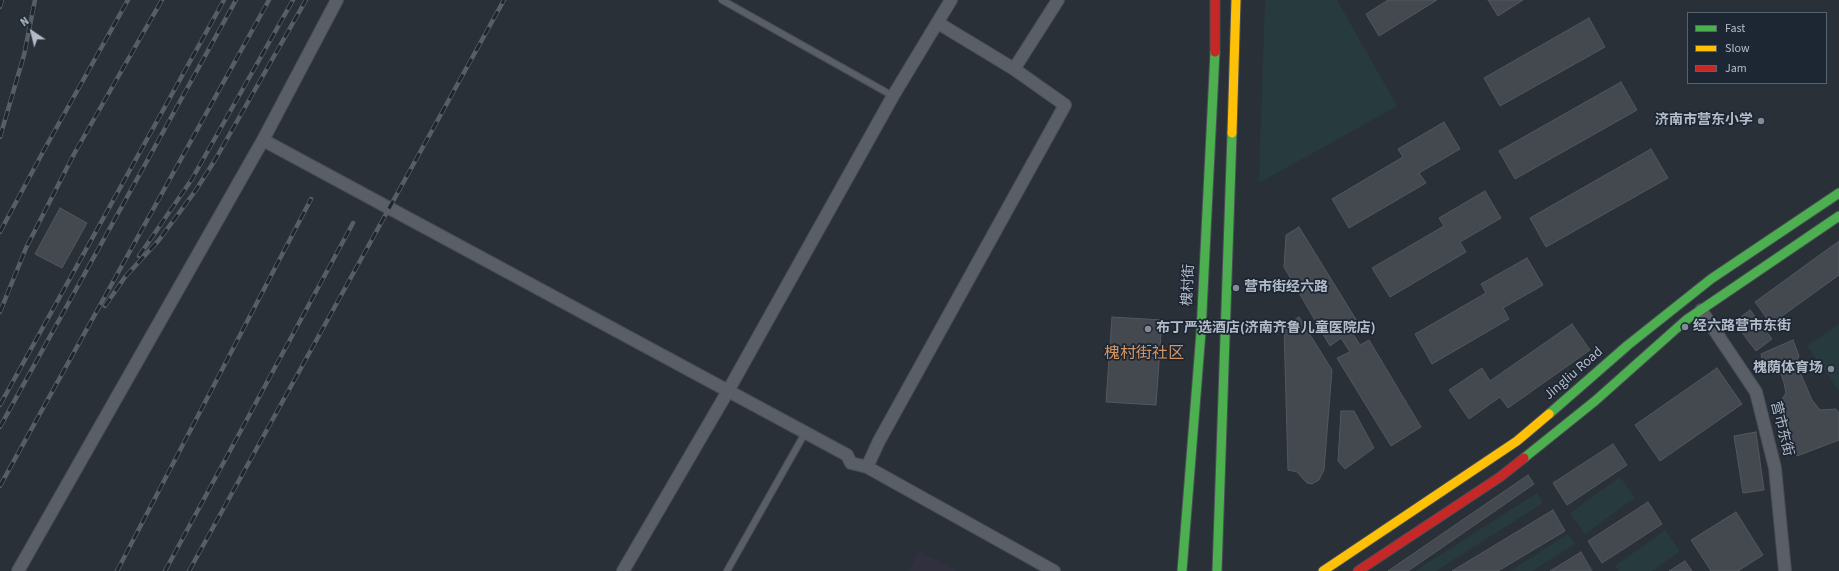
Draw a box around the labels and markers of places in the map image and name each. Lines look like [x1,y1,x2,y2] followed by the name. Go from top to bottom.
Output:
[1655,113,1753,129] place label: 济南市营东小学
[1756,116,1766,126] marker: 济南市营东小学
[1244,280,1328,296] place label: 营市街经六路
[1231,283,1241,293] marker: 营市街经六路
[1693,319,1791,335] place label: 经六路营市东街
[1156,321,1376,337] place label: 布丁严选酒店(济南齐鲁儿童医院店)
[1680,322,1690,332] marker: 经六路营市东街
[1143,324,1153,334] marker: 布丁严选酒店(济南齐鲁儿童医院店)
[1753,361,1823,377] place label: 槐荫体育场
[1826,364,1836,374] marker: 槐荫体育场

